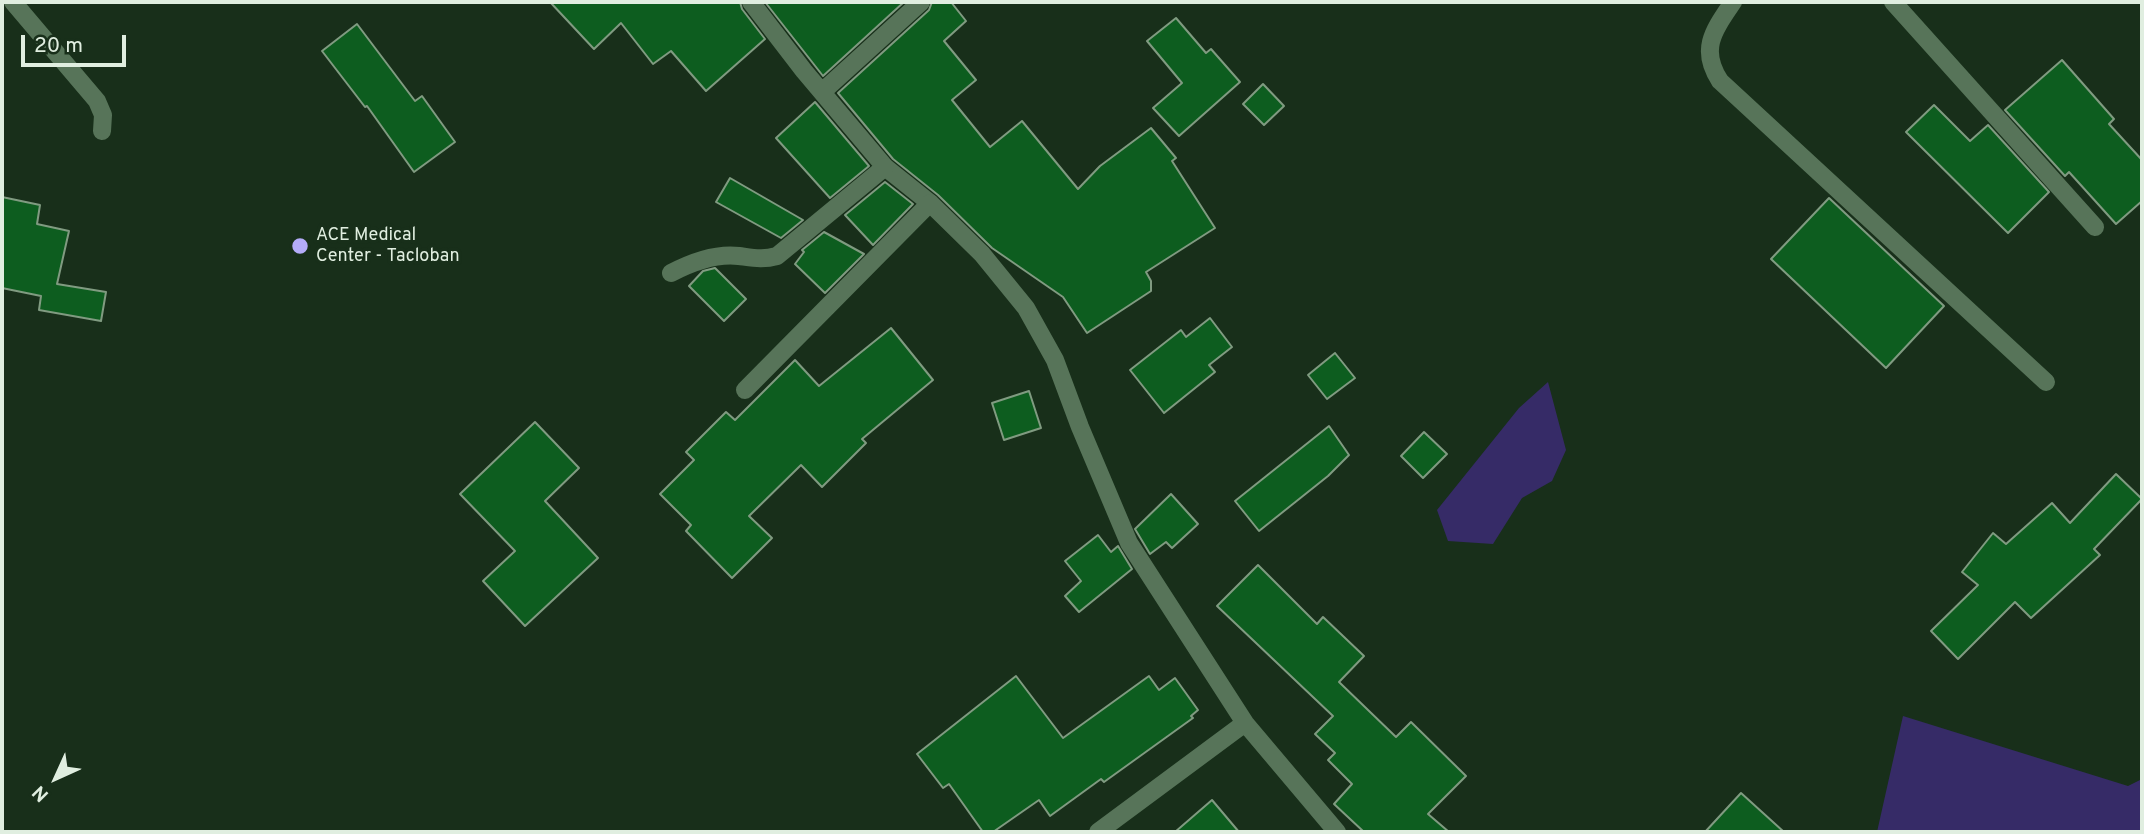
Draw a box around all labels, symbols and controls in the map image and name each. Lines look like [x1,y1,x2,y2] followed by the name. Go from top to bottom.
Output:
[24,21,130,65] scale bar
[34,33,83,60] text: 20 m
[316,225,460,268] place label: ACE Medical Center - Tacloban
[290,236,310,256] marker: ACE Medical Center - Tacloban
[21,743,91,813] north arrow
[28,780,54,806] text: N

